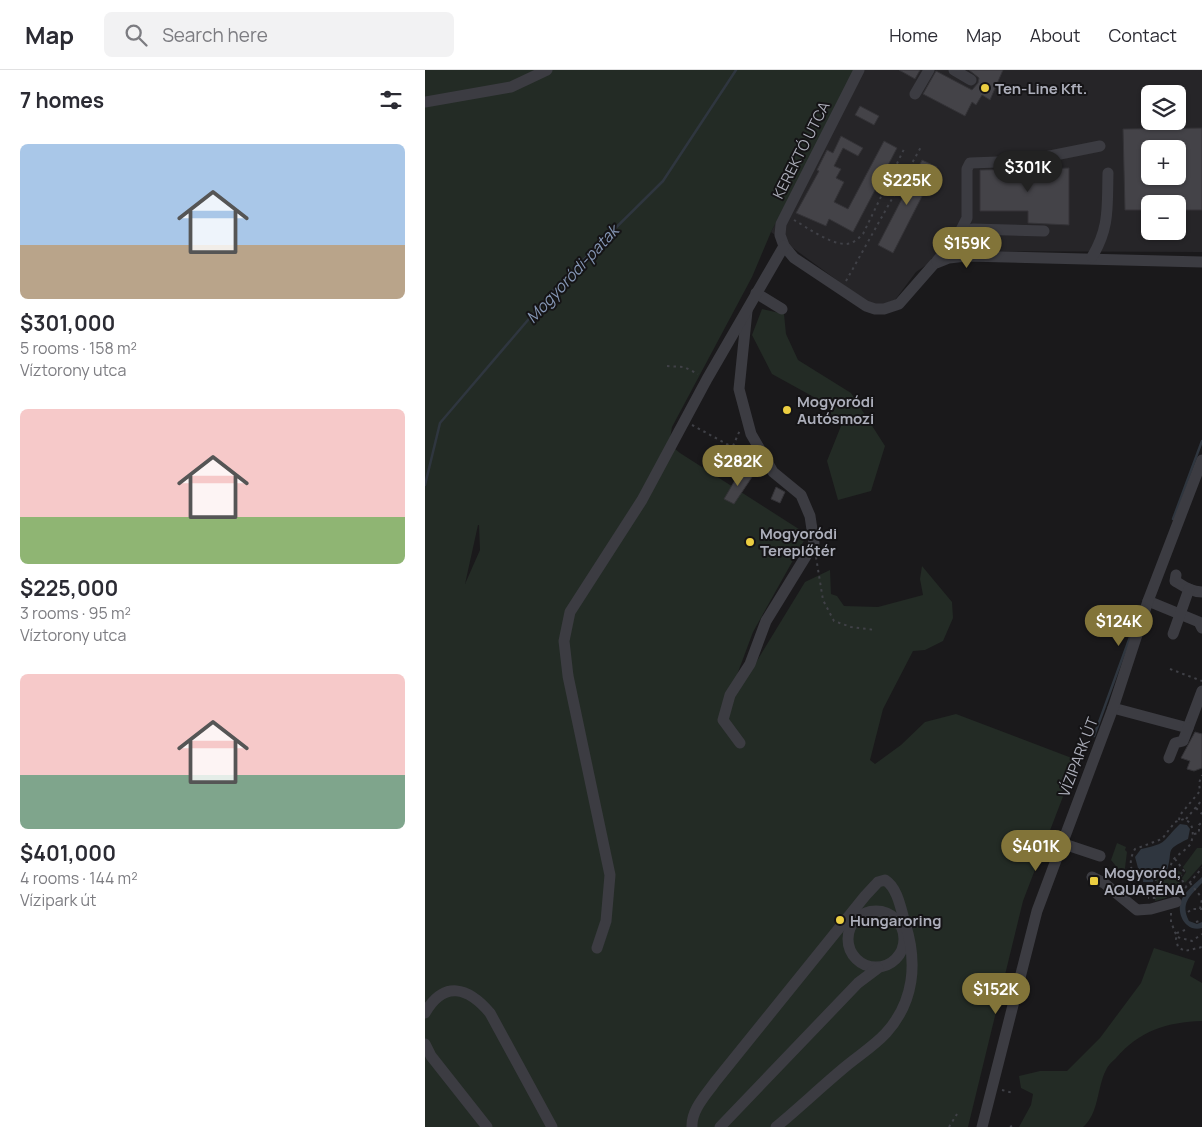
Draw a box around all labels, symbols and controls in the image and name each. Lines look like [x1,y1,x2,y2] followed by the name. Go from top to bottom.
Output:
[104,12,454,57] search box
[25,18,74,51] text: Map
[122,21,150,49] icon: search
[162,22,268,48] text: Search here
[889,23,938,47] text: Home
[966,23,1002,47] text: Map
[1030,23,1080,47] text: About
[1108,23,1177,47] text: Contact
[995,78,1087,99] place label: Ten-Line Kft.
[979,82,991,94] marker: Ten-Line Kft.
[1141,85,1186,240] map controls
[1141,85,1186,130] button: layers
[20,86,104,114] text: 7 homes
[377,86,405,114] icon: filters
[767,97,835,202] street label: KEREKTÓ UTCA
[1141,140,1186,185] button: +
[993,150,1063,193] pin: $301K
[1004,156,1052,178] text: $301K
[872,164,942,206] pin: $225K
[883,169,931,191] text: $225K
[168,177,258,267] icon: home
[1141,195,1186,240] button: −
[521,219,625,328] water label: Mogyoródi-patak
[932,226,1002,269] pin: $159K
[944,232,990,254] text: $159K
[20,309,115,337] text: $301,000
[20,337,137,359] text: 5 rooms · 158 m²
[20,359,126,381] text: Víztorony utca
[797,391,874,429] place label: Mogyoródi Autósmozi
[781,404,793,416] marker: Mogyoródi Autósmozi
[168,442,258,532] icon: home
[703,444,773,487] pin: $282K
[713,450,763,472] text: $282K
[760,523,837,561] place label: Mogyoródi Tereplőtér
[744,536,756,548] marker: Mogyoródi Tereplőtér
[20,574,118,602] text: $225,000
[20,602,131,624] text: 3 rooms · 95 m²
[1084,604,1154,647] pin: $124K
[1096,610,1142,632] text: $124K
[20,624,126,646] text: Víztorony utca
[168,707,258,797] icon: home
[1053,714,1103,800] street label: VÍZIPARK ÚT
[1001,830,1071,872] pin: $401K
[1012,835,1060,857] text: $401K
[20,839,116,867] text: $401,000
[1104,862,1185,900] place label: Mogyoród, AQUARÉNA
[20,867,138,889] text: 4 rooms · 144 m²
[1088,875,1100,887] marker: Mogyoród, AQUARÉNA
[20,889,96,911] text: Vízipark út
[850,910,941,931] place label: Hungaroring
[834,914,846,926] marker: Hungaroring
[961,972,1031,1015] pin: $152K
[973,978,1019,1000] text: $152K

